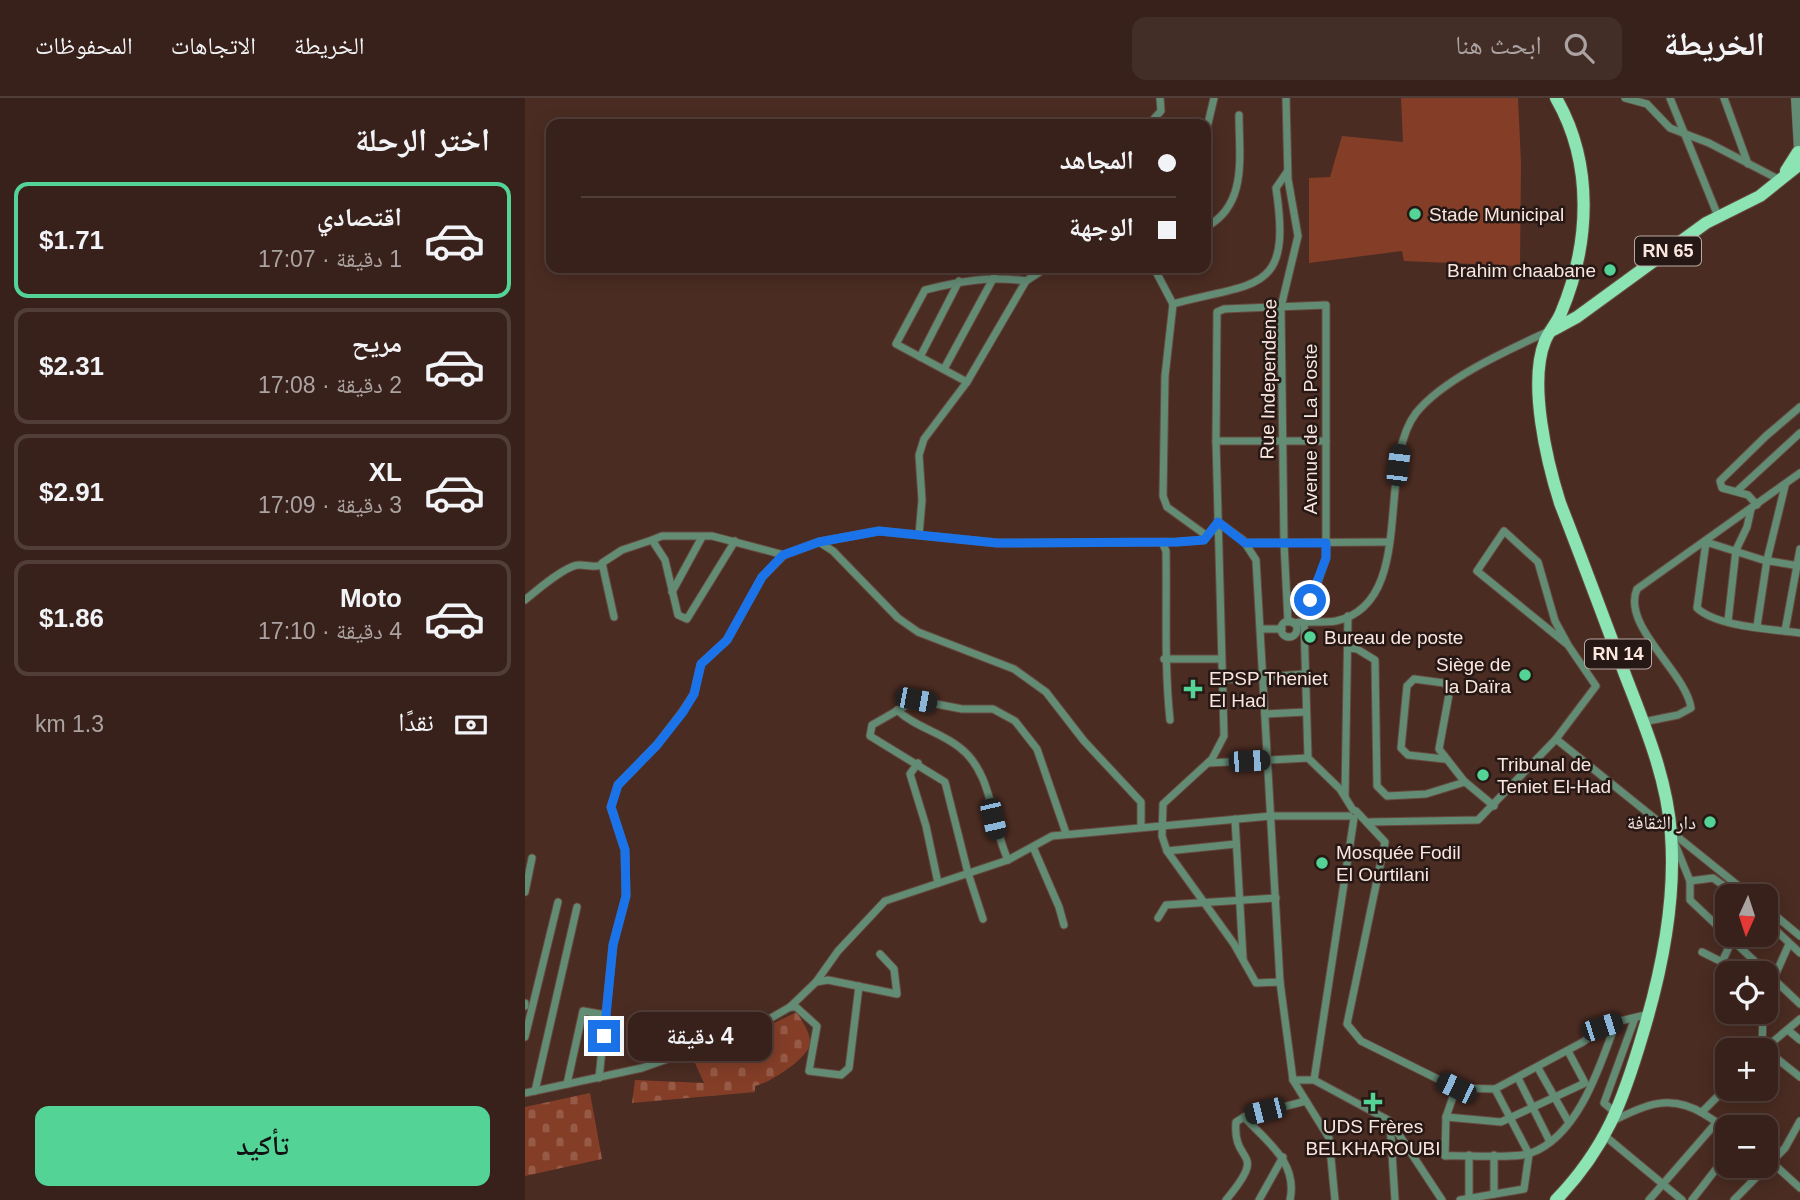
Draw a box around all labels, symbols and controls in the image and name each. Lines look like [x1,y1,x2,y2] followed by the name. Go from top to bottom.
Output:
[1132,17,1622,80] search box
[1664,25,1765,62] text: الخريطة
[1560,29,1598,67] icon: search
[1455,30,1542,60] text: ابحث هنا
[35,32,133,59] text: المحفوظات
[171,32,256,59] text: الاتجاهات
[294,32,365,59] text: الخريطة
[355,122,490,158] text: اختر الرحلة
[1060,145,1134,175] text: المجاهد
[317,202,402,232] text: اقتصادي
[1429,204,1564,225] place label: Stade Municipal
[1407,206,1423,222] marker: Stade Municipal
[423,209,486,272] icon: car
[1069,212,1134,242] text: الوجهة
[39,225,104,255] text: $1.71
[1635,236,1701,266] road number: RN 65
[258,246,402,272] text: 1 دقيقة · 17:07
[1447,260,1596,281] place label: Brahim chaabane
[1602,262,1618,278] marker: Brahim chaabane
[1257,299,1280,459] street label: Rue Independence
[352,328,402,358] text: مريح
[423,335,486,398] icon: car
[1300,344,1321,514] street label: Avenue de La Poste
[39,351,104,381] text: $2.31
[258,372,402,398] text: 2 دقيقة · 17:08
[1386,443,1411,487] car
[369,457,402,487] text: XL
[423,461,486,524] icon: car
[39,477,104,507] text: $2.91
[258,492,402,518] text: 3 دقيقة · 17:09
[340,583,402,613] text: Moto
[1294,584,1326,616] route start
[423,587,486,650] icon: car
[39,603,104,633] text: $1.86
[258,618,402,644] text: 4 دقيقة · 17:10
[1324,627,1463,648] place label: Bureau de poste
[1302,629,1318,645] marker: Bureau de poste
[1585,640,1651,668] road number: RN 14
[1436,654,1511,697] place label: Siège de la Daïra
[1517,667,1533,683] marker: Siège de la Daïra
[1209,668,1328,711] place label: EPSP Theniet El Had
[1183,679,1203,699] marker: EPSP Theniet El Had
[894,686,939,714] car
[452,706,490,744] icon: cash
[398,707,434,737] text: نقدًا
[35,711,104,737] text: 1.3 km
[1228,749,1271,773] car
[1497,754,1611,797] place label: Tribunal de Teniet El-Had
[1475,767,1491,783] marker: Tribunal de Teniet El-Had
[979,796,1008,842] car
[1627,812,1696,834] place label: دار الثقافة
[1702,814,1718,830] marker: دار الثقافة
[1336,842,1461,885] place label: Mosquée Fodil El Ourtilani
[1314,855,1330,871] marker: Mosquée Fodil El Ourtilani
[1715,884,1778,947] north arrow
[1715,884,1778,1178] map controls
[1715,961,1778,1024] button: locate
[1579,1011,1626,1043] car
[629,1012,772,1060] callout: 4 دقيقة
[588,1020,620,1052] route end
[667,1023,733,1049] text: 4 دقيقة
[1715,1038,1778,1101] button: +
[1433,1069,1480,1107] car
[1363,1092,1383,1112] marker: UDS Frères BELKHAROUBI
[1243,1096,1288,1126] car
[35,1106,490,1186] button: تأكيد
[1715,1115,1778,1178] button: −
[1305,1116,1441,1159] place label: UDS Frères BELKHAROUBI

